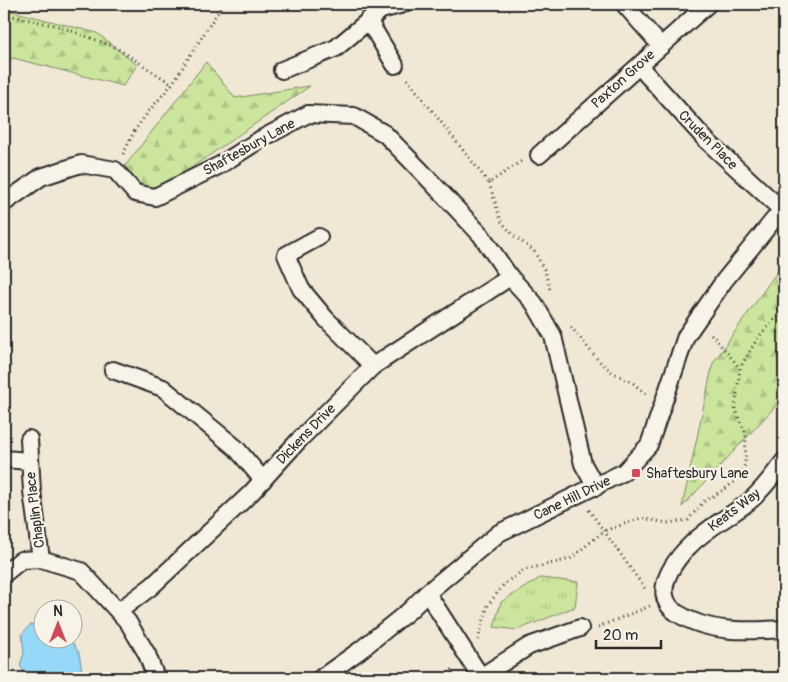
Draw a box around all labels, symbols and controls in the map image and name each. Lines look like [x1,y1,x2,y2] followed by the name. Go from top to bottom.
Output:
[588,46,658,112] street label: Paxton Grove
[675,107,741,173] street label: Cruden Place
[200,115,298,179] street label: Shaftesbury Lane
[273,400,339,468] street label: Dickens Drive
[646,465,749,482] place label: Shaftesbury Lane
[630,467,642,479] marker: Shaftesbury Lane
[22,471,48,549] street label: Chaplin Place
[531,472,613,524] street label: Cane Hill Drive
[705,485,763,535] street label: Keats Way
[32,600,82,650] north arrow
[53,603,63,620] text: N
[596,617,660,649] scale bar
[603,626,638,645] text: 20 m

